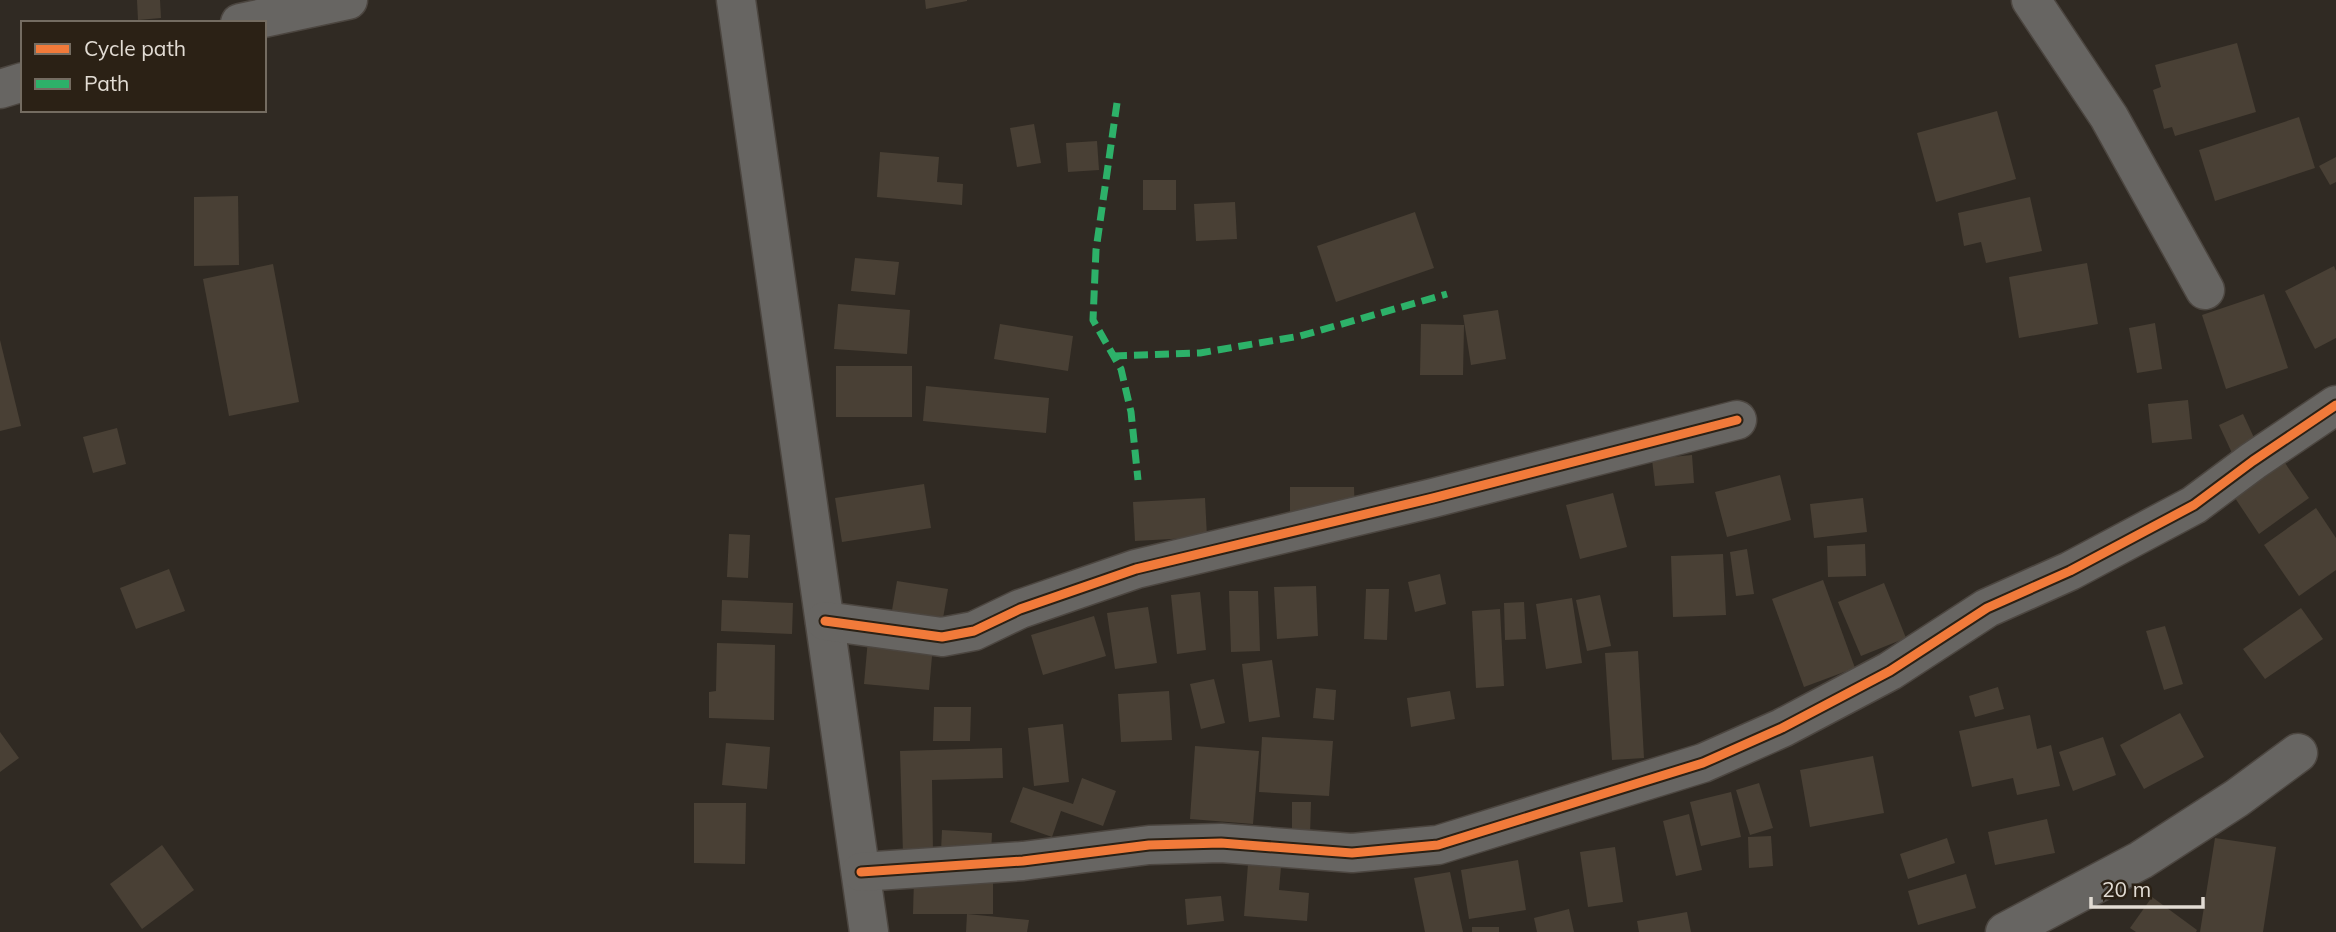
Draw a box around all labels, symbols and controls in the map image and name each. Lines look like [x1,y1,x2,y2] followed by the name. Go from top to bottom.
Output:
[21,21,266,112] legend
[84,35,186,61] text: Cycle path
[84,70,129,96] text: Path
[2091,866,2203,910] scale bar
[2102,876,2151,902] text: 20 m

